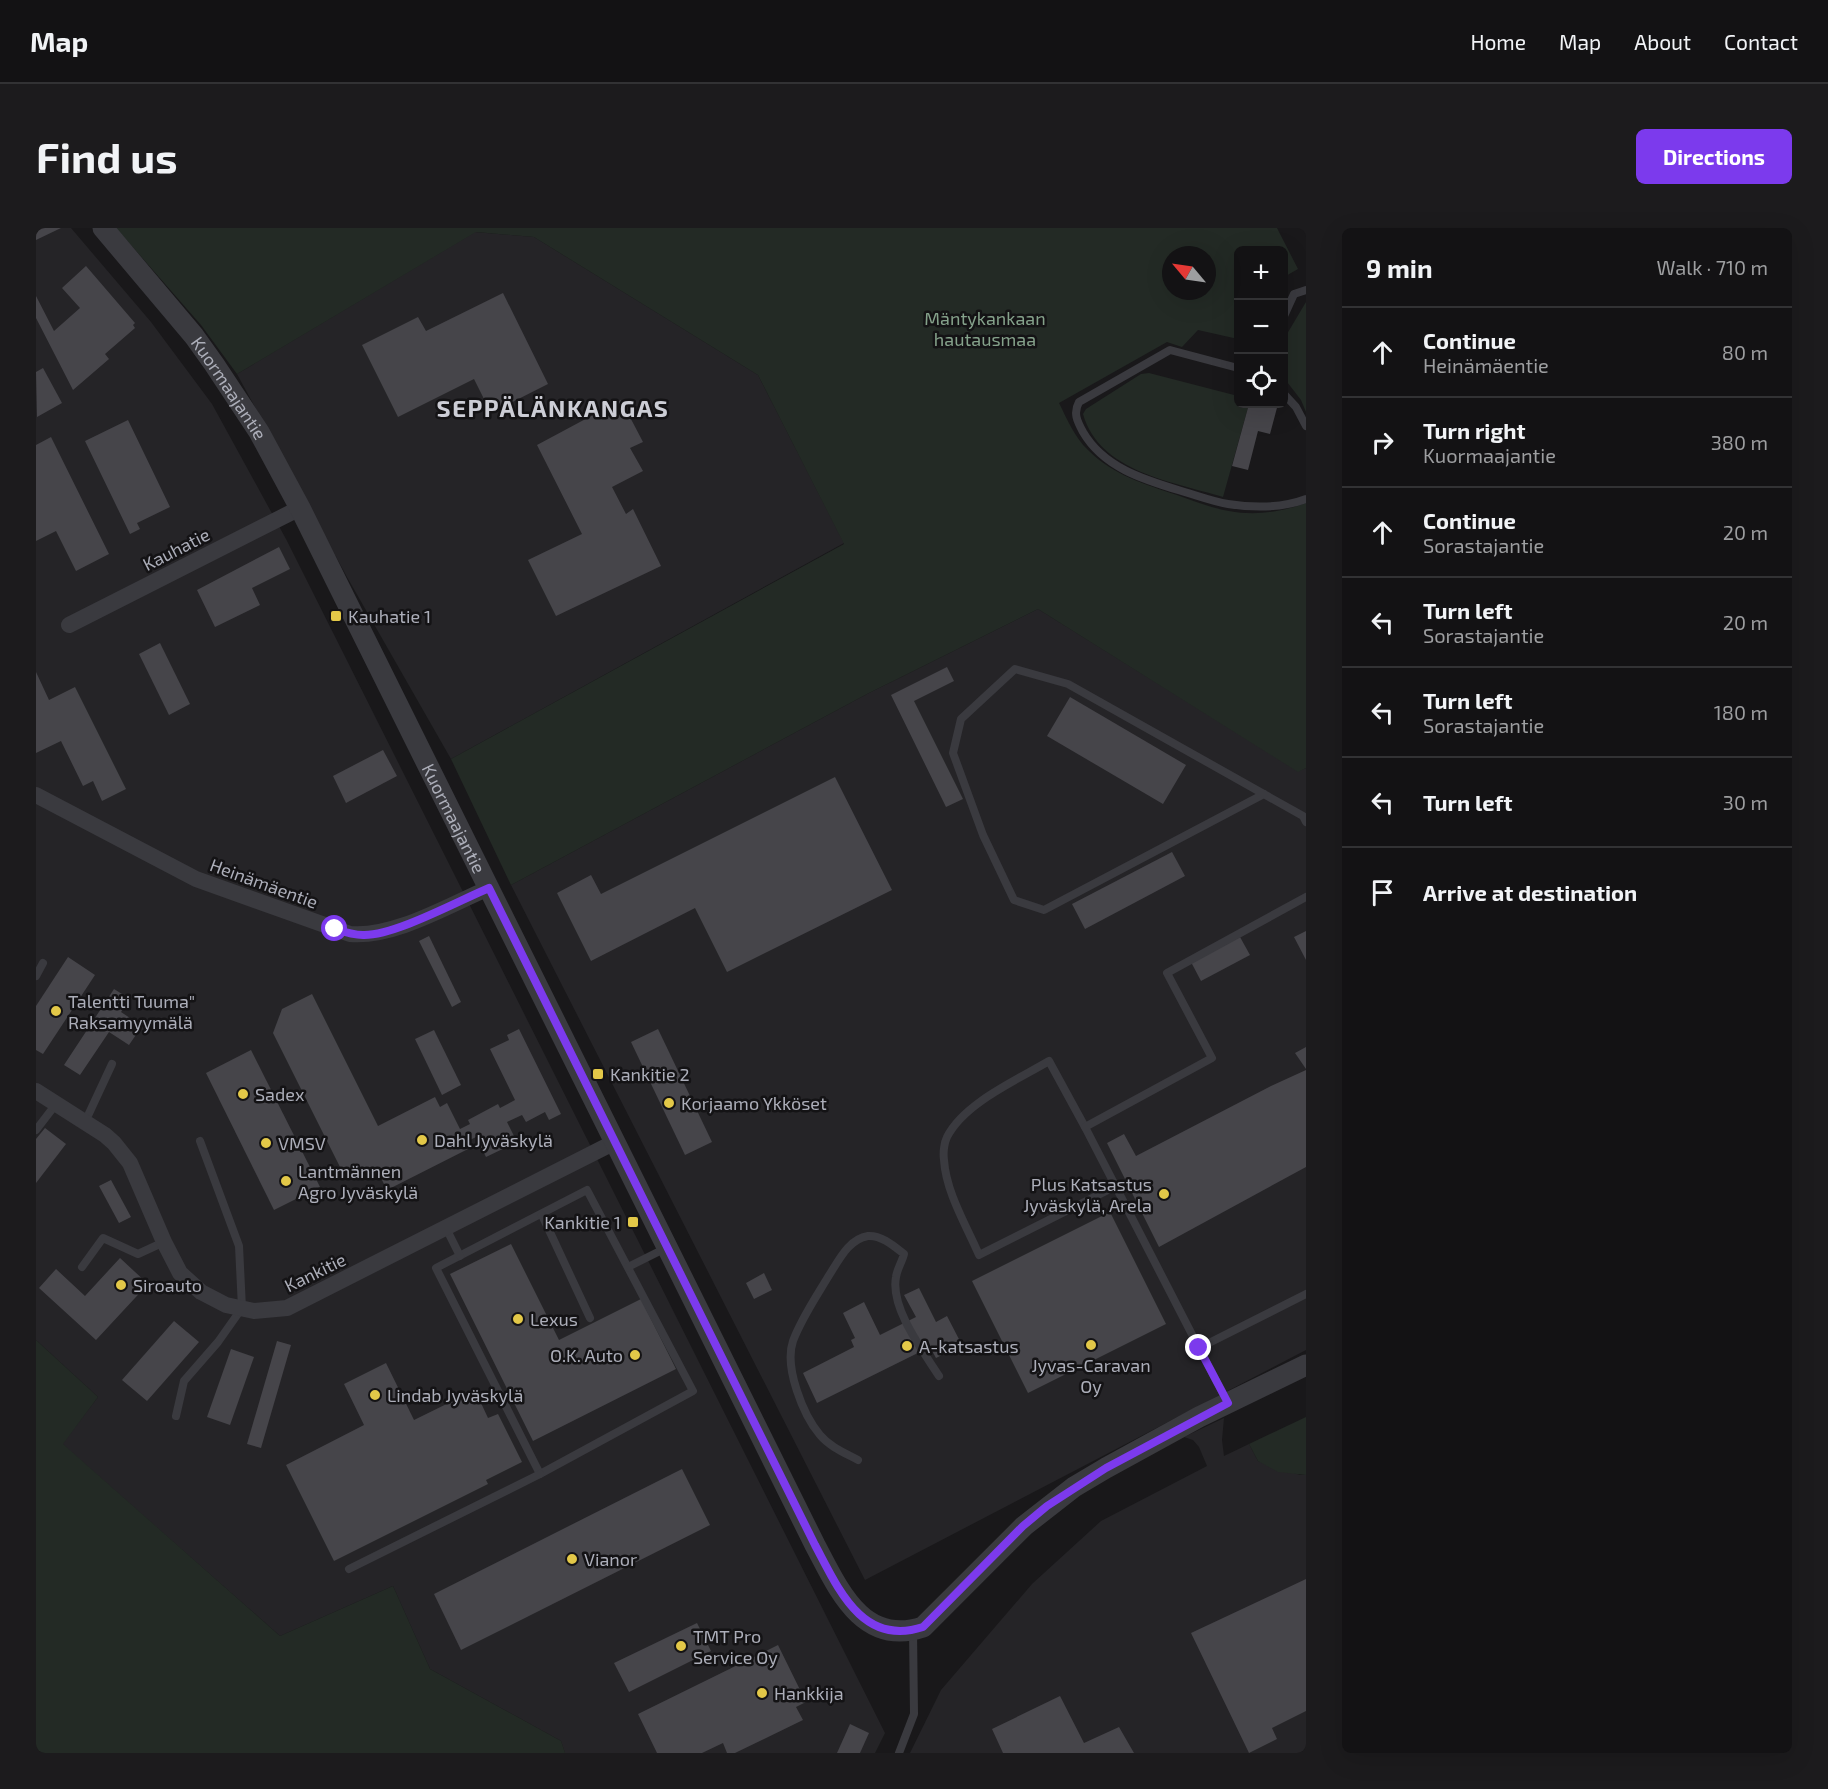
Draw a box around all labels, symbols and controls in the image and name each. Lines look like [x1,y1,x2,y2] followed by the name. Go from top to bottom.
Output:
[30,24,88,58] text: Map
[1470,29,1526,54] text: Home
[1559,29,1601,54] text: Map
[1634,29,1691,54] text: About
[1724,29,1798,54] text: Contact
[1636,129,1792,184] button: Directions
[36,131,178,181] text: Find us
[1162,246,1216,300] north arrow
[1234,246,1288,408] map controls
[1234,246,1288,300] button: +
[1366,252,1433,283] text: 9 min
[1657,255,1768,279] text: Walk · 710 m
[1234,300,1288,354] button: −
[924,307,1046,350] park label: Mäntykankaan hautausmaa
[1423,327,1516,353] text: Continue
[187,332,272,443] street label: Kuormaajantie
[1366,336,1399,369] icon: ahead
[1722,340,1768,364] text: 80 m
[1423,353,1549,377] text: Heinämäentie
[1234,354,1288,408] button: locate
[437,393,669,422] district label: SEPPÄLÄNKANGAS
[1423,417,1525,443] text: Turn right
[1366,426,1399,459] icon: right
[1711,430,1768,454] text: 380 m
[1423,443,1556,467] text: Kuormaajantie
[1423,507,1516,533] text: Continue
[1366,516,1399,549] icon: ahead
[1723,520,1768,544] text: 20 m
[139,523,213,575] street label: Kauhatie
[1423,533,1544,557] text: Sorastajantie
[1423,597,1512,623] text: Turn left
[348,605,431,627] place label: Kauhatie 1
[1366,606,1399,639] icon: left
[329,609,343,623] marker: Kauhatie 1
[1723,610,1768,634] text: 20 m
[1423,623,1544,647] text: Sorastajantie
[1423,687,1512,713] text: Turn left
[1366,696,1399,729] icon: left
[1714,700,1768,724] text: 180 m
[1423,713,1544,737] text: Sorastajantie
[418,760,491,877] street label: Kuormaajantie
[1366,786,1399,819] icon: left
[1423,789,1512,815] text: Turn left
[1723,790,1768,814] text: 30 m
[207,853,321,913] street label: Heinämäentie
[1366,876,1399,909] icon: arrive
[1423,879,1637,905] text: Arrive at destination
[321,915,347,941] route start
[68,990,195,1033] place label: Talentti Tuuma" Raksamyymälä
[49,1004,63,1018] marker: Talentti Tuuma" Raksamyymälä
[610,1063,690,1085] place label: Kankitie 2
[591,1067,605,1081] marker: Kankitie 2
[255,1083,305,1105] place label: Sadex
[236,1087,250,1101] marker: Sadex
[681,1092,827,1114] place label: Korjaamo Ykköset
[662,1096,676,1110] marker: Korjaamo Ykköset
[434,1129,553,1151] place label: Dahl Jyväskylä
[278,1132,326,1154] place label: VMSV
[415,1133,429,1147] marker: Dahl Jyväskylä
[259,1136,273,1150] marker: VMSV
[298,1160,418,1203] place label: Lantmännen Agro Jyväskylä
[1023,1173,1152,1216] place label: Plus Katsastus Jyväskylä, Arela
[279,1174,293,1188] marker: Lantmännen Agro Jyväskylä
[1157,1187,1171,1201] marker: Plus Katsastus Jyväskylä, Arela
[544,1211,621,1233] place label: Kankitie 1
[626,1215,640,1229] marker: Kankitie 1
[281,1248,349,1296] street label: Kankitie
[133,1274,202,1296] place label: Siroauto
[114,1278,128,1292] marker: Siroauto
[530,1308,578,1330] place label: Lexus
[511,1312,525,1326] marker: Lexus
[1185,1334,1211,1360] route end
[919,1335,1019,1357] place label: A-katsastus
[1084,1338,1098,1352] marker: Jyvas-Caravan Oy
[900,1339,914,1353] marker: A-katsastus
[550,1344,623,1366] place label: O.K. Auto
[628,1348,642,1362] marker: O.K. Auto
[1031,1354,1151,1397] place label: Jyvas-Caravan Oy
[387,1384,523,1406] place label: Lindab Jyväskylä
[368,1388,382,1402] marker: Lindab Jyväskylä
[584,1548,637,1570] place label: Vianor
[565,1552,579,1566] marker: Vianor
[693,1625,778,1668] place label: TMT Pro Service Oy
[674,1639,688,1653] marker: TMT Pro Service Oy
[774,1682,844,1704] place label: Hankkija
[755,1686,769,1700] marker: Hankkija

